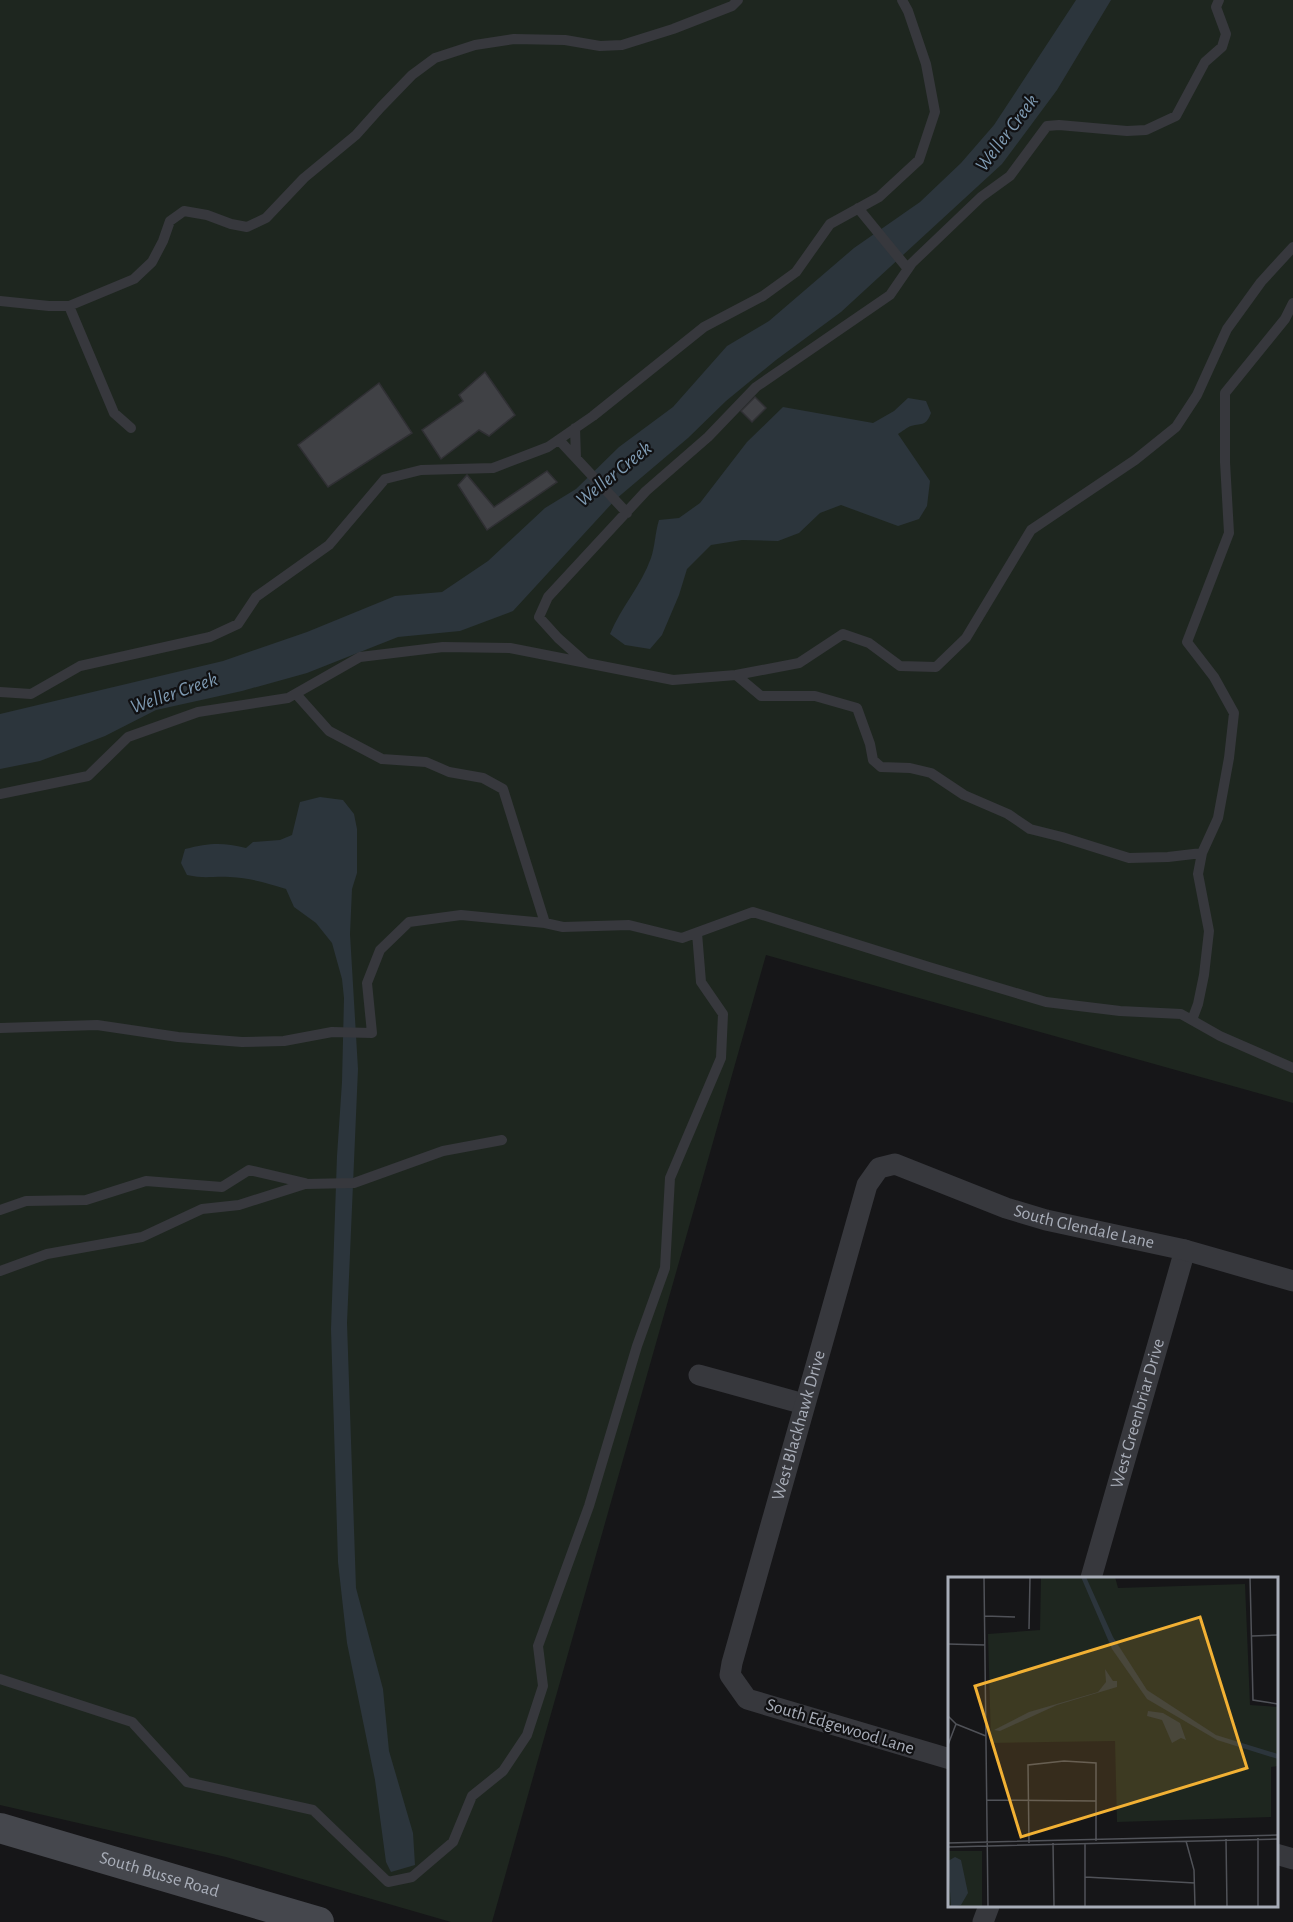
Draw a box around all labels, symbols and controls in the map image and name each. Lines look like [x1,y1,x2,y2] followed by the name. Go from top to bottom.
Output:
[972,91,1042,175] water label: Weller Creek
[572,438,656,510] water label: Weller Creek
[128,669,220,717] water label: Weller Creek
[1012,1202,1156,1252] street label: South Glendale Lane
[1108,1337,1168,1491] street label: West Greenbriar Drive
[769,1349,829,1503] street label: West Blackhawk Drive
[948,1577,1278,1907] inset map
[764,1696,916,1758] street label: South Edgewood Lane
[97,1849,221,1901] street label: South Busse Road

